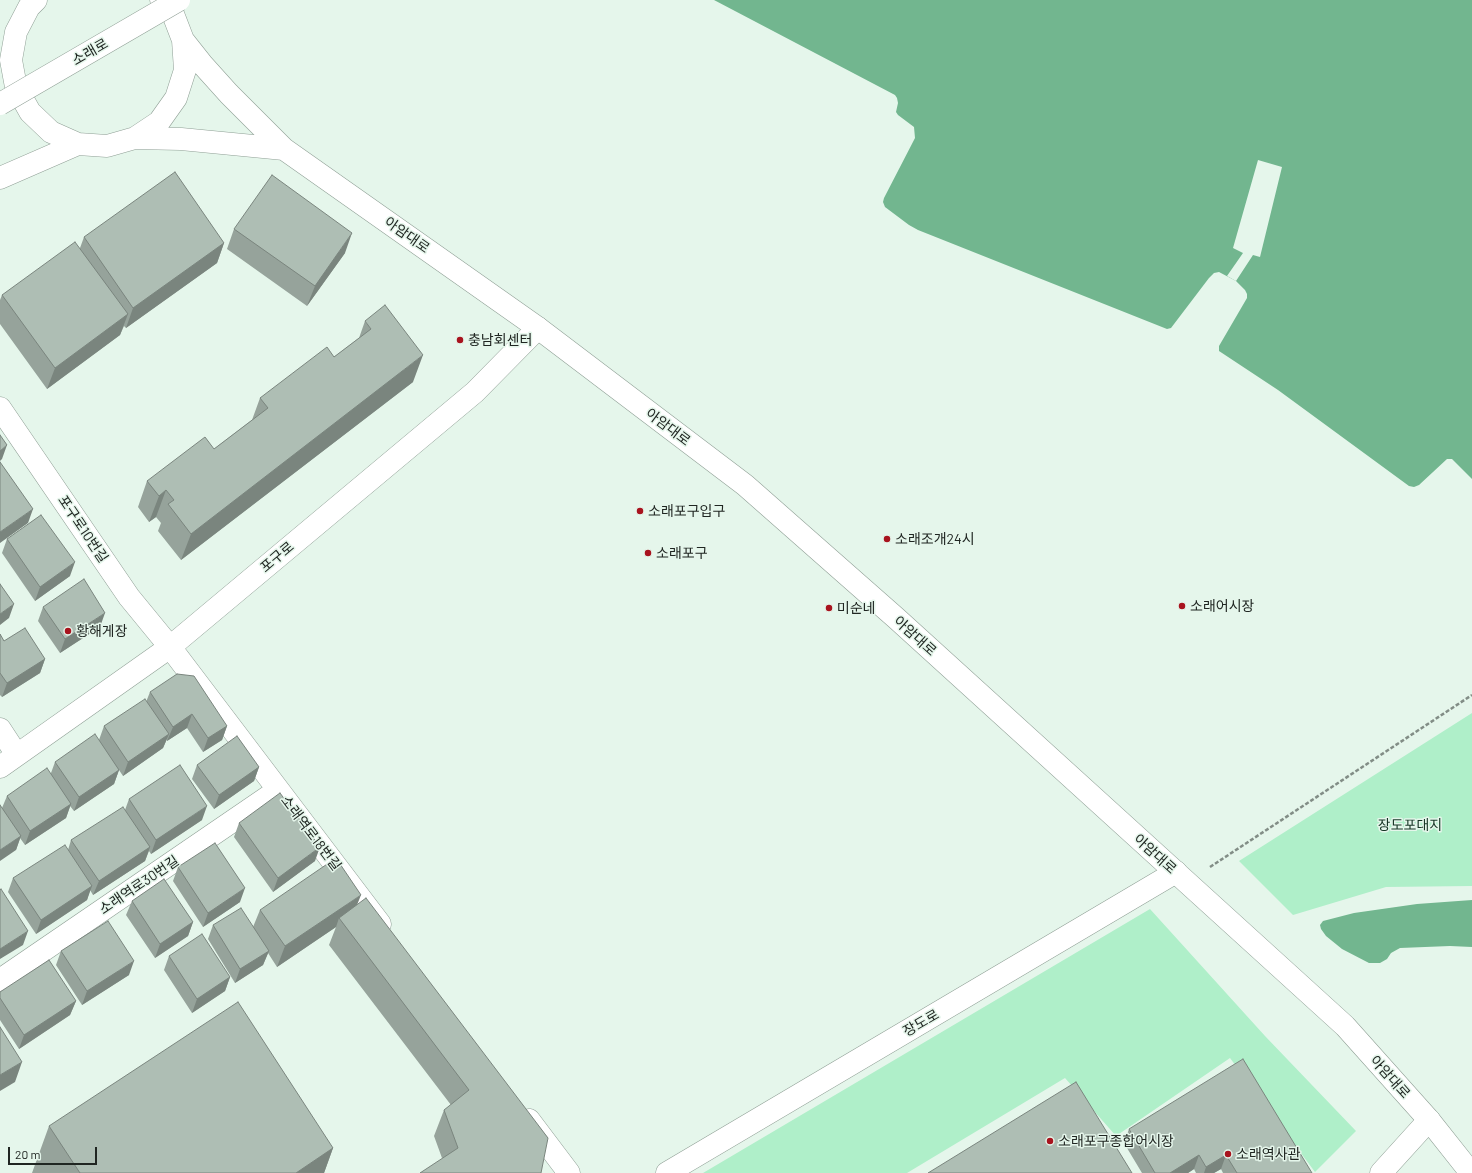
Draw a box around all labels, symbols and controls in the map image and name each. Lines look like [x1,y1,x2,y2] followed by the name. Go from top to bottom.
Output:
[69,35,111,69] street label: 소래로
[381,213,433,257] street label: 아암대로
[468,332,532,348] place label: 충남회센터
[455,335,465,345] marker: 충남회센터
[642,405,694,449] street label: 아암대로
[54,492,112,566] street label: 포구로10번길
[648,503,725,519] place label: 소래포구입구
[635,506,645,516] marker: 소래포구입구
[895,531,975,547] place label: 소래조개24시
[882,534,892,544] marker: 소래조개24시
[257,538,297,576] street label: 포구로
[656,545,708,561] place label: 소래포구
[643,548,653,558] marker: 소래포구
[1190,598,1254,614] place label: 소래어시장
[837,600,876,616] place label: 미순네
[1177,601,1187,611] marker: 소래어시장
[824,603,834,613] marker: 미순네
[890,613,940,659] street label: 아암대로
[76,623,128,639] place label: 황해게장
[63,626,73,636] marker: 황해게장
[277,792,345,874] street label: 소래역로18번길
[1378,817,1442,833] park label: 장도포대지
[1130,831,1180,877] street label: 아암대로
[96,852,182,918] street label: 소래역로30번길
[900,1006,942,1040] street label: 장도로
[1367,1052,1413,1102] street label: 아암대로
[1058,1133,1174,1149] place label: 소래포구종합어시장
[1045,1136,1055,1146] marker: 소래포구종합어시장
[10,1139,99,1165] scale bar
[1236,1146,1300,1162] place label: 소래역사관
[15,1147,41,1161] text: 20 m
[1223,1149,1233,1159] marker: 소래역사관

